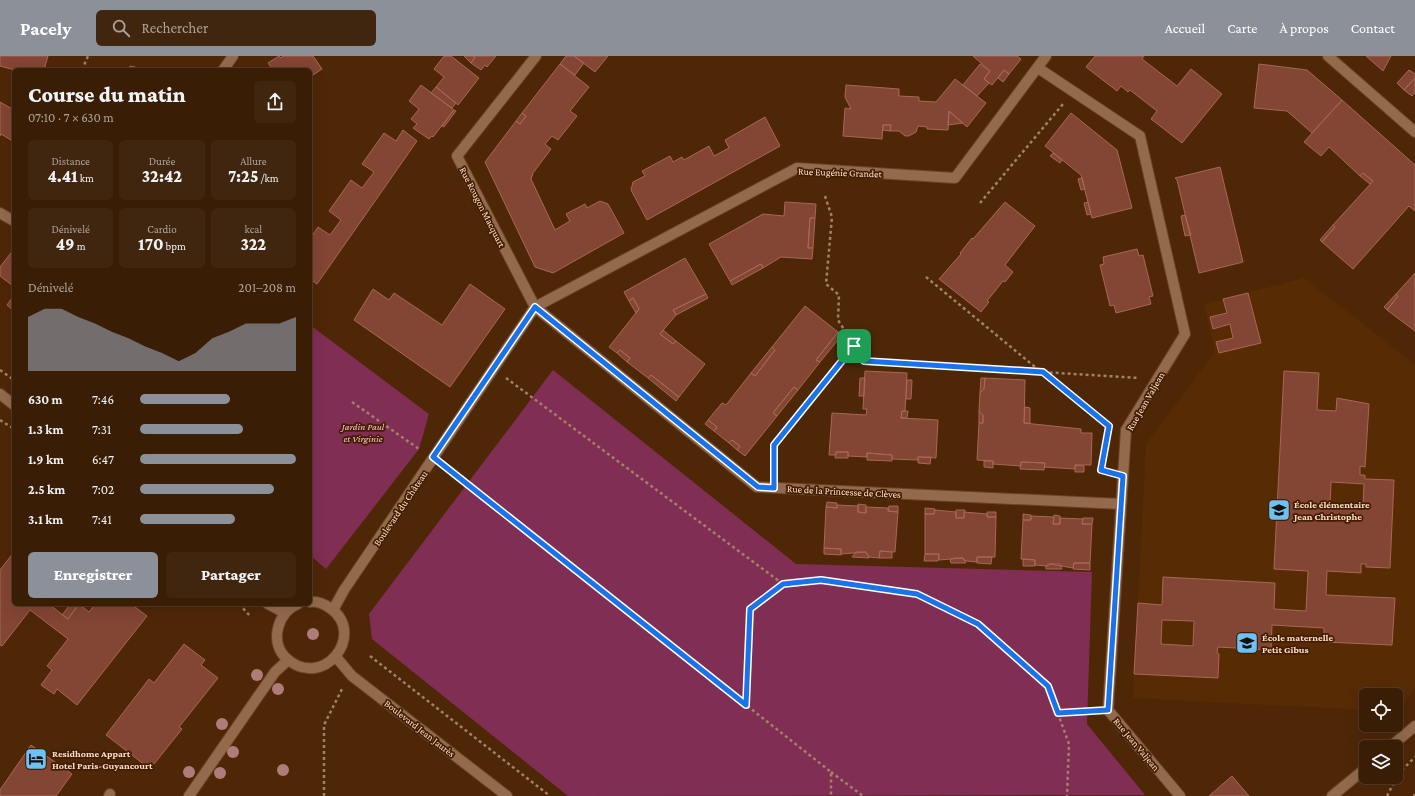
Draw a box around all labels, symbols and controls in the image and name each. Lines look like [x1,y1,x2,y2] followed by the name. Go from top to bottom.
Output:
[96,10,376,46] search box
[110,17,132,39] icon: search
[20,18,72,39] text: Pacely
[142,20,208,36] text: Rechercher
[1165,20,1205,36] text: Accueil
[1227,20,1258,36] text: Carte
[1280,20,1329,36] text: À propos
[1351,20,1395,36] text: Contact
[254,81,296,123] button: share
[28,82,186,107] text: Course du matin
[28,110,114,125] text: 07:10 · 7 × 630 m
[51,155,90,167] text: Distance
[149,155,175,167] text: Durée
[240,155,267,167] text: Allure
[458,165,508,250] street label: Rue Rougon Macquart
[798,166,883,179] street label: Rue Eugénie Grandet
[47,167,78,186] text: 4.41
[142,167,182,186] text: 32:42
[228,167,259,186] text: 7:25
[78,172,94,184] text: km
[259,172,279,184] text: /km
[51,223,90,235] text: Dénivelé
[147,223,177,235] text: Cardio
[244,223,262,235] text: kcal
[56,235,75,254] text: 49
[138,235,164,254] text: 170
[240,235,266,254] text: 322
[75,240,86,252] text: m
[164,240,186,252] text: bpm
[28,280,73,295] text: Dénivelé
[238,280,296,295] text: 201–208 m
[837,329,871,363] pin
[843,335,865,357] icon: arrive
[1124,370,1168,433] street label: Rue Jean Valjean
[28,392,63,407] text: 630 m
[92,392,114,407] text: 7:46
[340,421,385,444] park label: Jardin Paul et Virginie
[28,422,63,437] text: 1.3 km
[92,422,111,437] text: 7:31
[28,452,64,467] text: 1.9 km
[92,452,114,467] text: 6:47
[371,468,430,548] street label: Boulevard du Château
[28,482,65,497] text: 2.5 km
[92,482,114,497] text: 7:02
[787,483,901,500] street label: Rue de la Princesse de Clèves
[1266,497,1292,523] school or university icon: École élémentaire Jean Christophe
[1293,499,1370,522] place label: École élémentaire Jean Christophe
[28,512,63,527] text: 3.1 km
[92,512,112,527] text: 7:41
[28,552,158,598] button: Enregistrer
[166,552,296,598] button: Partager
[1234,630,1260,656] school or university icon: École maternelle Petit Gibus
[1262,632,1333,655] place label: École maternelle Petit Gibus
[1359,688,1403,784] map controls
[1359,688,1403,732] button: locate
[382,698,457,759] street label: Boulevard Jean Jaurès
[1111,716,1162,774] street label: Rue Jean Valjean
[1359,740,1403,784] button: layers
[23,746,49,772] hotel icon: Residhome Appart Hotel Paris-Guyancourt
[52,748,153,771] place label: Residhome Appart Hotel Paris-Guyancourt

